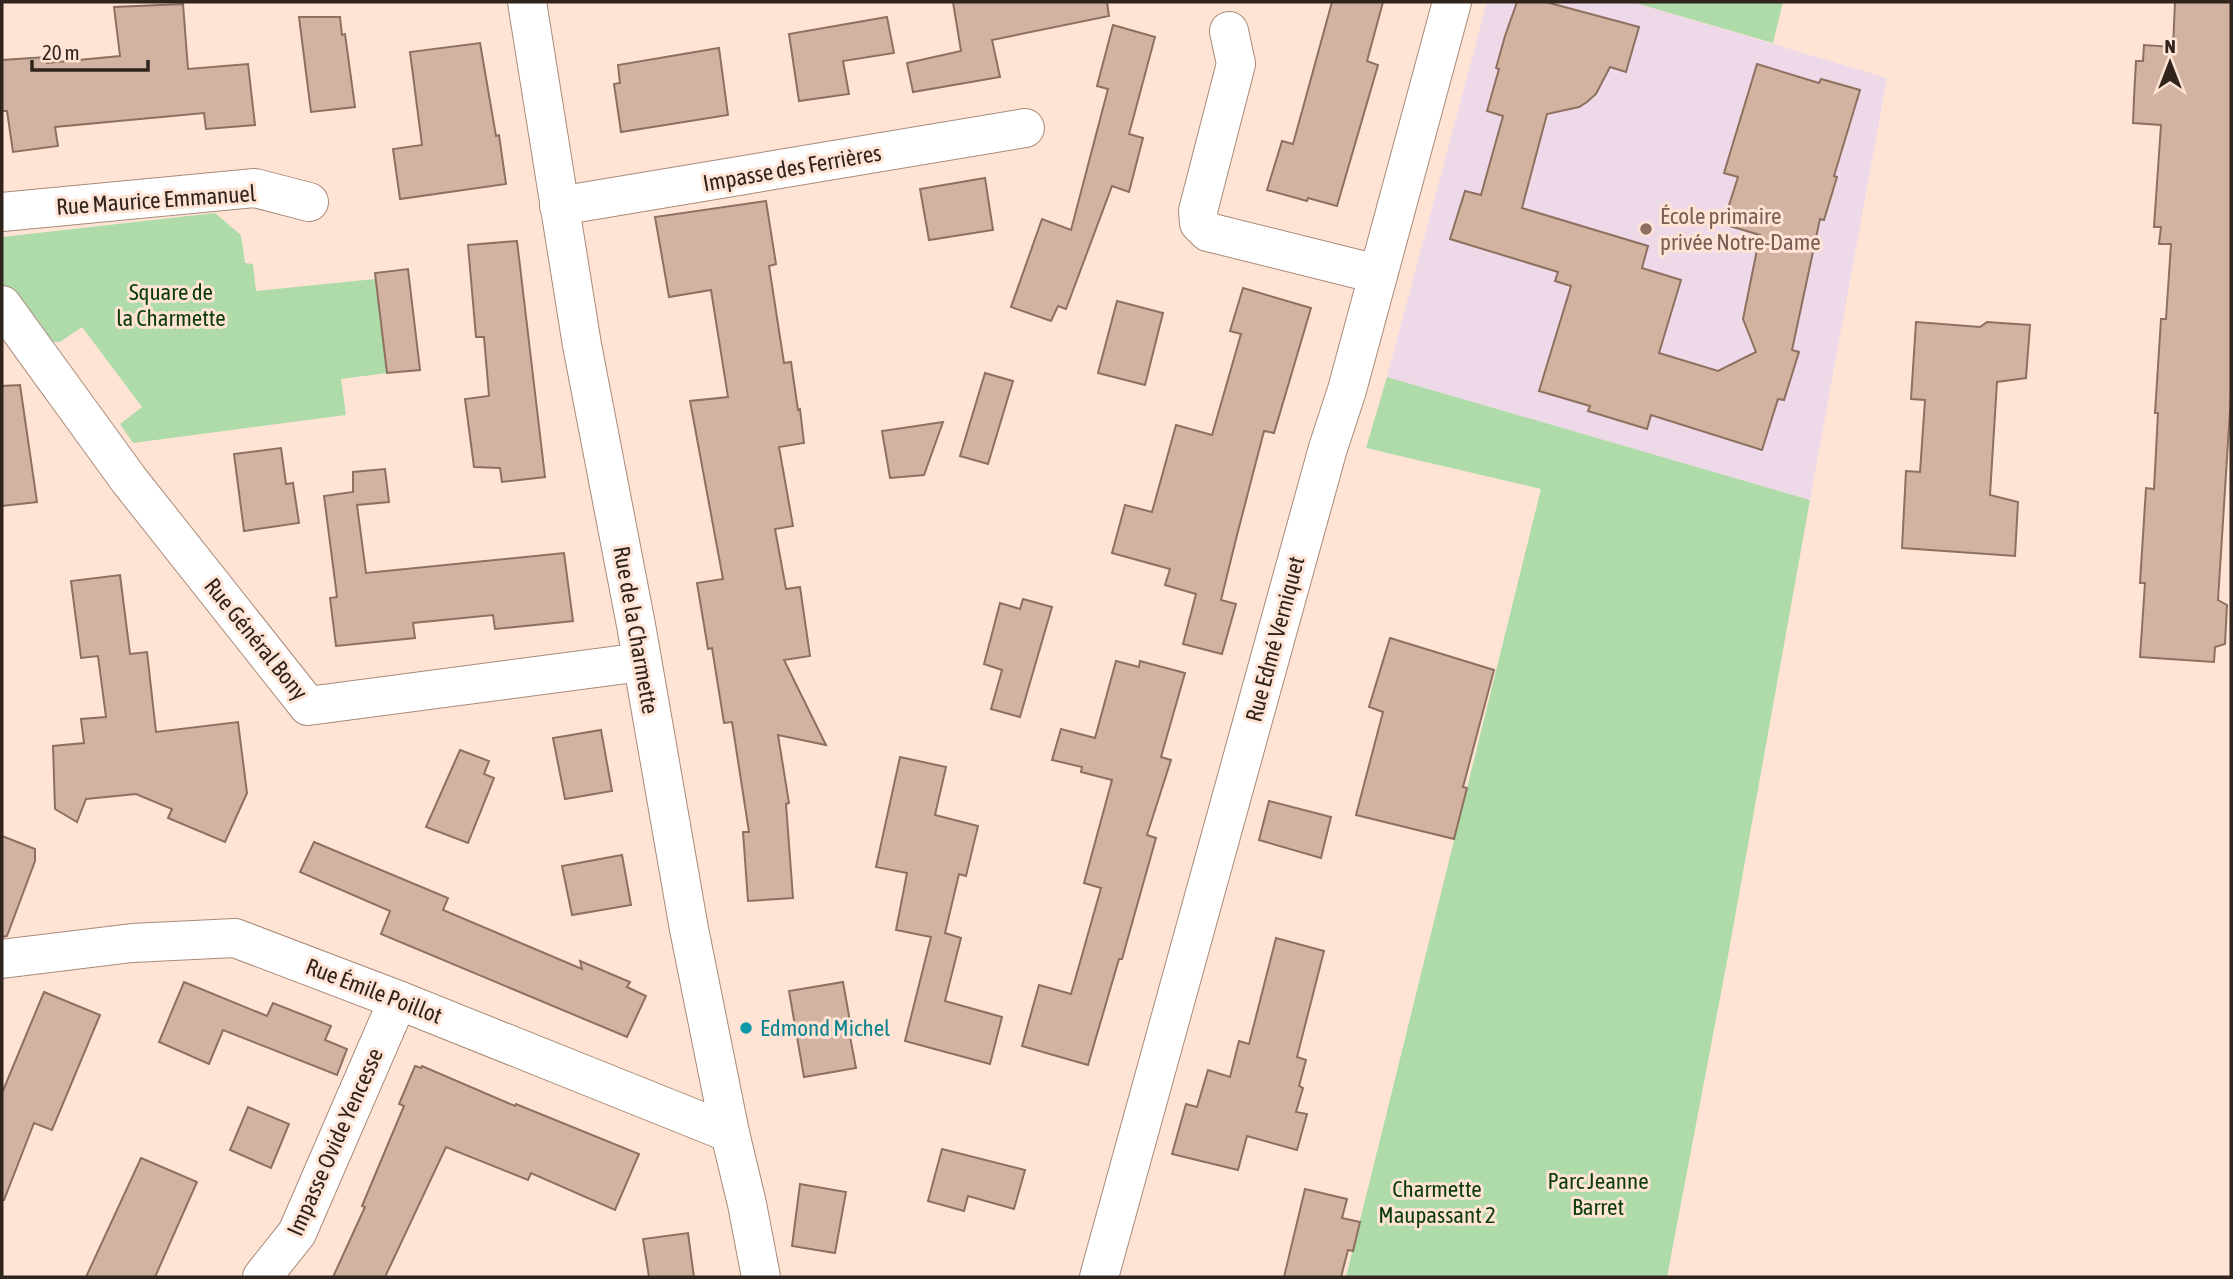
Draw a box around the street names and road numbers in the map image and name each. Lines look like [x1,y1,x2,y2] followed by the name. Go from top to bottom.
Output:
[701,140,883,196] street label: Impasse des Ferrières
[55,180,257,220] street label: Rue Maurice Emmanuel
[608,544,664,716] street label: Rue de la Charmette
[1240,553,1310,725] street label: Rue Edmé Verniquet
[199,573,313,705] street label: Rue Général Bony
[302,953,446,1029] street label: Rue Émile Poillot
[282,1044,388,1240] street label: Impasse Ovide Yencesse

